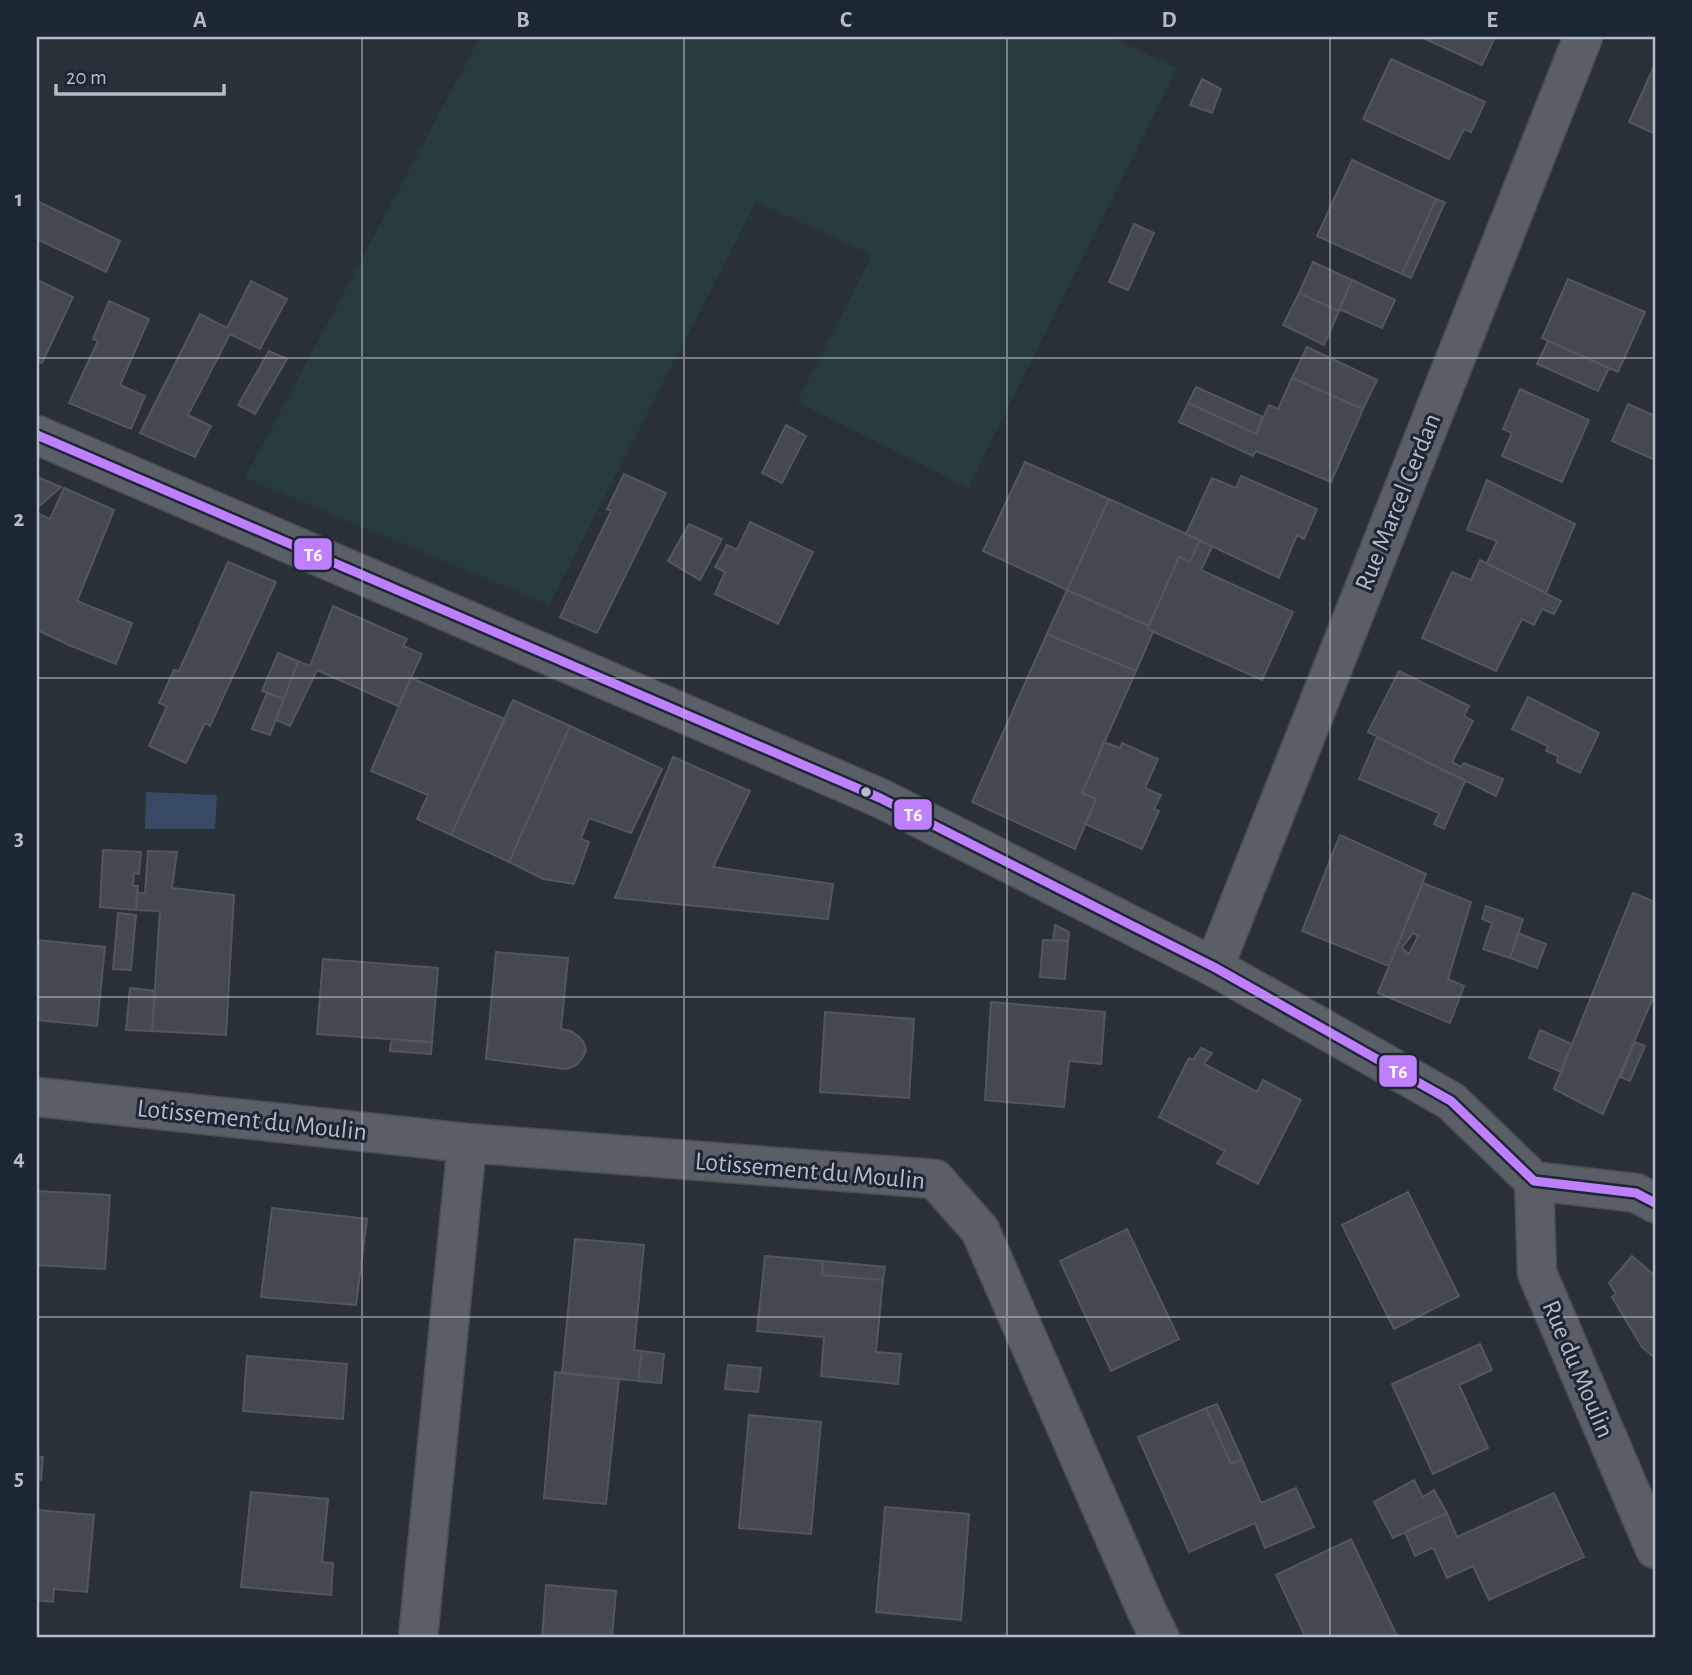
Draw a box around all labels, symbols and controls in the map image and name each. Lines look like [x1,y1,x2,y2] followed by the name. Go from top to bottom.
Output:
[193,9,207,32] text: A
[516,9,530,32] text: B
[840,9,852,32] text: C
[1161,9,1177,32] text: D
[1486,9,1498,32] text: E
[56,52,224,96] scale bar
[66,67,107,88] text: 20 m
[15,188,23,211] text: 1
[1351,410,1445,594] street label: Rue Marcel Cerdan
[14,508,25,531] text: 2
[293,537,333,571] line badge: T6
[304,546,322,565] text: T6
[859,785,873,799] unlabelled marker
[893,798,933,831] line badge: T6
[904,806,922,825] text: T6
[14,827,24,850] text: 3
[1378,1054,1418,1088] line badge: T6
[1389,1063,1407,1082] text: T6
[136,1095,368,1145] street label: Lotissement du Moulin
[13,1147,25,1170] text: 4
[694,1148,926,1194] street label: Lotissement du Moulin
[1537,1296,1619,1442] street label: Rue du Moulin
[14,1467,24,1490] text: 5

